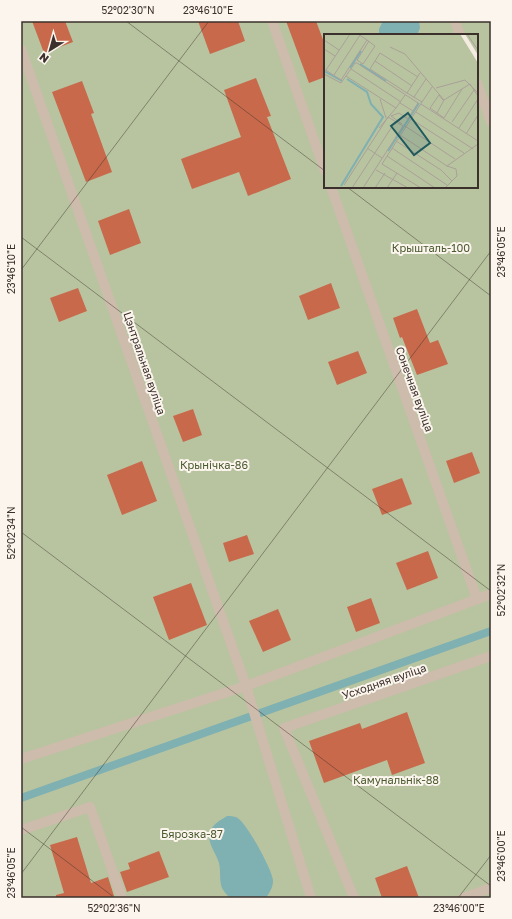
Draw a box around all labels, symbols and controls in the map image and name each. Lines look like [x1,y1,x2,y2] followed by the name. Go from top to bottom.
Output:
[101,4,155,16] text: 52°02'30"N
[183,4,233,16] text: 23°46'10"E
[30,30,70,70] north arrow
[324,34,478,188] inset map
[36,51,51,66] text: N
[495,227,507,278] text: 23°46'05"E
[392,241,470,254] park label: Крышталь-100
[5,244,17,294] text: 23°46'10"E
[121,310,169,416] street label: Цэнтральная вуліца
[394,345,436,433] street label: Сонечная вуліца
[180,458,248,471] park label: Крынічка-86
[5,506,17,560] text: 52°02'34"N
[495,564,507,616] text: 52°02'32"N
[340,661,428,701] street label: Усходняя вуліца
[353,773,439,786] park label: Камунальнік-88
[161,827,223,840] park label: Бярозка-87
[495,830,507,882] text: 23°46'00"E
[5,848,17,899] text: 23°46'05"E
[87,902,141,914] text: 52°02'36"N
[433,902,485,914] text: 23°46'00"E

